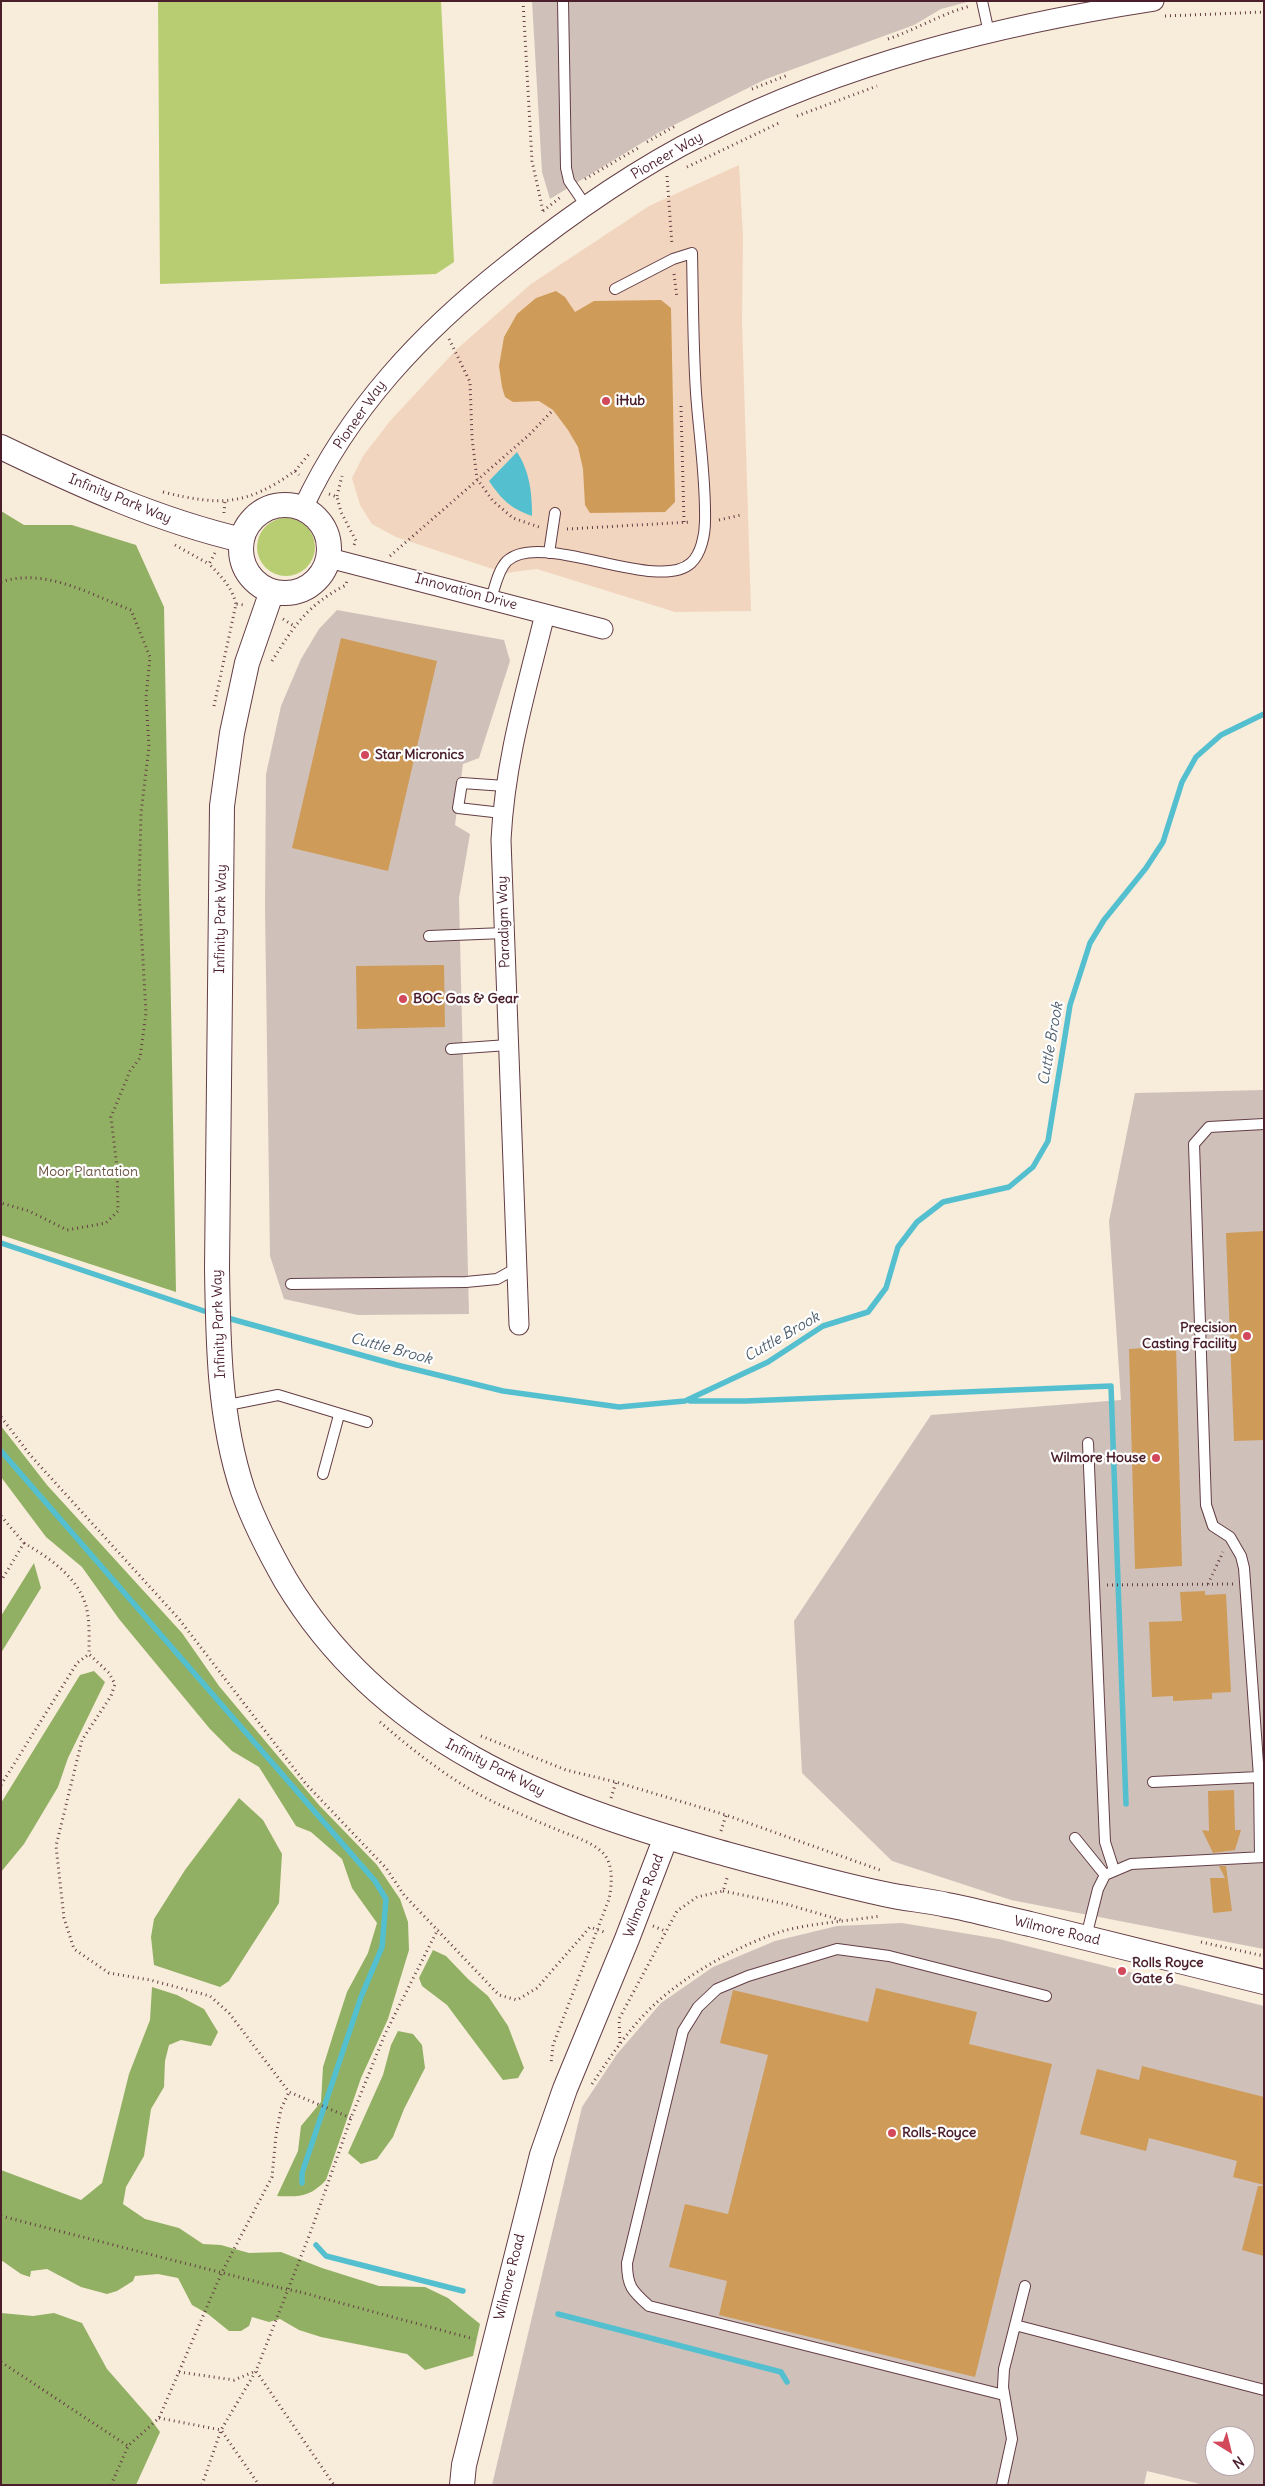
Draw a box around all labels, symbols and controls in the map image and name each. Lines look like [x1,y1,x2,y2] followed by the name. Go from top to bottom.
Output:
[628,129,706,183] street label: Pioneer Way
[330,377,390,453] street label: Pioneer Way
[616,393,645,409] place label: iHub
[600,395,612,407] marker: iHub
[66,471,174,527] street label: Infinity Park Way
[413,570,519,614] street label: Innovation Drive
[375,747,464,763] place label: Star Micronics
[359,749,371,761] marker: Star Micronics
[212,864,230,974] street label: Infinity Park Way
[494,875,514,969] street label: Paradigm Way
[413,991,519,1007] place label: BOC Gas & Gear
[397,993,409,1005] marker: BOC Gas & Gear
[1035,1001,1067,1087] water label: Cuttle Brook
[38,1164,138,1180] park label: Moor Plantation
[209,1269,229,1379] street label: Infinity Park Way
[741,1308,823,1366] water label: Cuttle Brook
[1142,1320,1237,1352] place label: Precision Casting Facility
[348,1329,434,1369] water label: Cuttle Brook
[1241,1330,1253,1342] marker: Precision Casting Facility
[1051,1450,1146,1466] place label: Wilmore House
[1150,1452,1162,1464] marker: Wilmore House
[442,1736,548,1800] street label: Infinity Park Way
[620,1852,668,1940] street label: Wilmore Road
[1012,1913,1102,1949] street label: Wilmore Road
[1132,1955,1204,1988] place label: Rolls Royce Gate 6
[1116,1965,1128,1977] marker: Rolls Royce Gate 6
[902,2125,976,2141] place label: Rolls-Royce
[886,2127,898,2139] marker: Rolls-Royce
[491,2232,529,2322] street label: Wilmore Road
[1205,2426,1255,2476] north arrow
[1229,2452,1247,2472] text: N

